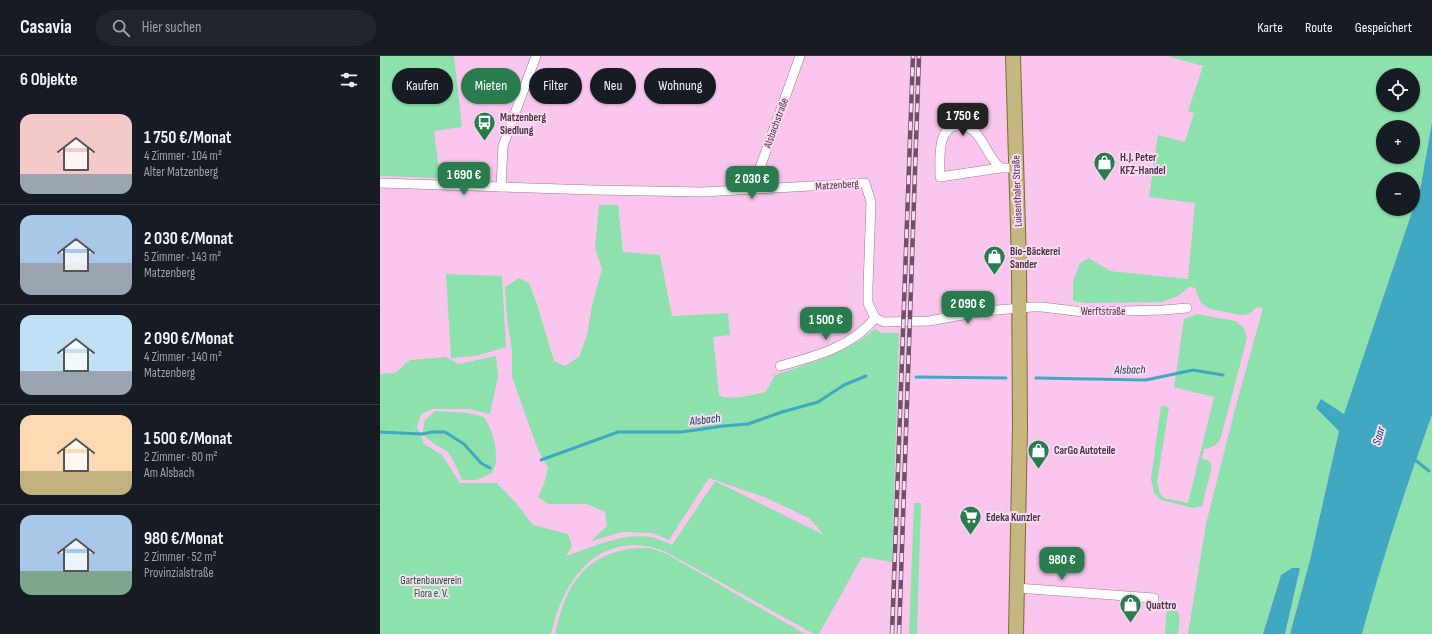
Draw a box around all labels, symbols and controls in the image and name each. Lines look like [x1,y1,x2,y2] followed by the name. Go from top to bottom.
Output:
[96,10,376,46] search box
[20,16,72,39] text: Casavia
[110,17,132,39] icon: search
[142,18,202,37] text: Hier suchen
[1257,19,1283,36] text: Karte
[1305,19,1333,36] text: Route
[1355,19,1412,36] text: Gespeichert
[392,68,453,104] chip: Kaufen
[461,68,521,104] chip: Mieten
[529,68,582,104] chip: Filter
[590,68,636,104] chip: Neu
[644,68,716,104] chip: Wohnung
[1376,68,1420,216] map controls
[1376,68,1420,112] button: locate
[338,69,360,91] icon: filters
[20,70,78,90] text: 6 Objekte
[761,96,791,151] street label: Alsbachstraße
[926,103,1000,137] pin: 1 750 €
[946,108,980,124] text: 1 750 €
[472,110,498,143] bus stop icon: Matzenberg Siedlung
[500,111,546,137] place label: Matzenberg Siedlung
[1376,120,1420,164] button: +
[144,128,231,148] text: 1 750 €/Monat
[52,130,100,178] icon: home
[144,148,222,164] text: 4 Zimmer · 104 m²
[1091,150,1117,183] shop icon: H.J. Peter KFZ-Handel
[1120,151,1166,177] place label: H.J. Peter KFZ-Handel
[1009,155,1025,227] street label: Luisenthaler Straße
[427,162,501,196] pin: 1 690 €
[144,164,218,180] text: Alter Matzenberg
[715,166,789,200] pin: 2 030 €
[447,167,481,183] text: 1 690 €
[735,171,769,187] text: 2 030 €
[1376,172,1420,216] button: −
[815,177,860,193] street label: Matzenberg
[144,229,233,249] text: 2 030 €/Monat
[52,231,100,279] icon: home
[982,244,1008,277] shop icon: Bio-Bäckerei Sander
[1010,245,1060,271] place label: Bio-Bäckerei Sander
[144,249,221,265] text: 5 Zimmer · 143 m²
[144,265,195,281] text: Matzenberg
[931,291,1005,325] pin: 2 090 €
[951,296,985,312] text: 2 090 €
[1081,305,1125,318] street label: Werftstraße
[789,307,863,341] pin: 1 500 €
[809,312,843,328] text: 1 500 €
[144,329,234,349] text: 2 090 €/Monat
[52,331,100,379] icon: home
[144,349,222,365] text: 4 Zimmer · 140 m²
[1113,362,1146,378] water label: Alsbach
[144,365,195,381] text: Matzenberg
[688,411,721,429] water label: Alsbach
[1369,425,1389,447] water label: Saar
[144,429,232,449] text: 1 500 €/Monat
[52,431,100,479] icon: home
[1025,437,1051,470] shop icon: CarGo Autoteile
[1054,444,1116,457] place label: CarGo Autoteile
[144,449,218,465] text: 2 Zimmer · 80 m²
[144,465,194,481] text: Am Alsbach
[957,504,983,537] supermarket icon: Edeka Kunzler
[986,511,1041,524] place label: Edeka Kunzler
[144,529,223,549] text: 980 €/Monat
[52,531,100,579] icon: home
[1034,547,1090,581] pin: 980 €
[144,549,217,565] text: 2 Zimmer · 52 m²
[1048,552,1076,568] text: 980 €
[144,565,214,581] text: Provinzialstraße
[400,574,462,600] park label: Gartenbauverein Flora e. V.
[1118,592,1144,625] shop icon: Quattro
[1146,599,1177,612] place label: Quattro

